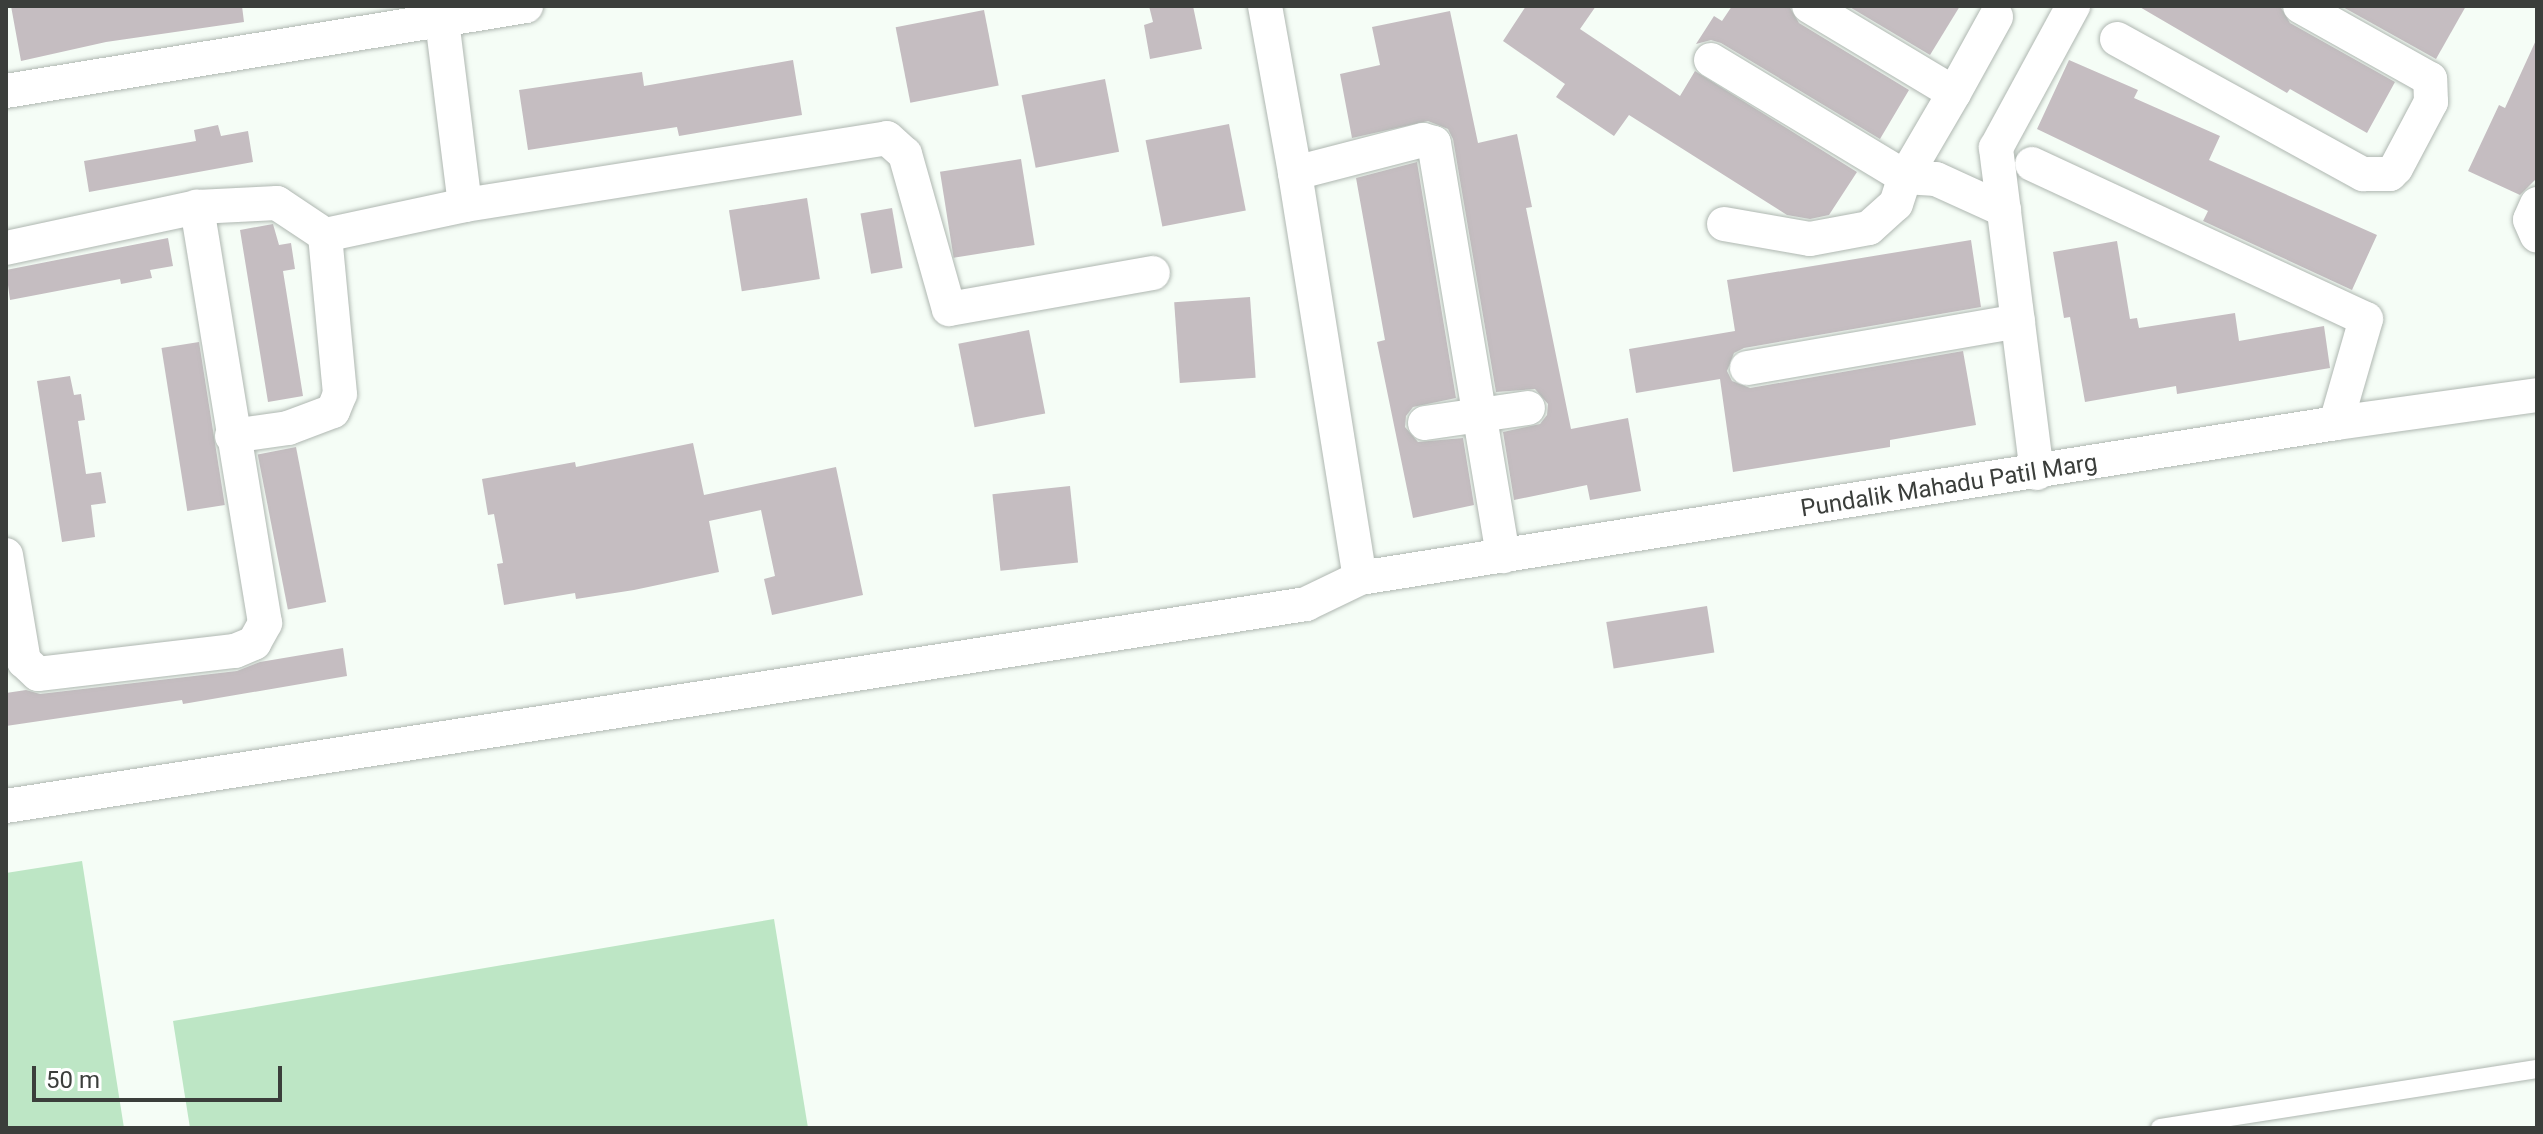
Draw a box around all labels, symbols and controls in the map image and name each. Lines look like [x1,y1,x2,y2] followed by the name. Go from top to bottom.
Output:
[1799,448,2099,524] street label: Pundalik Mahadu Patil Marg
[36,1050,286,1100] scale bar
[46,1066,100,1094] text: 50 m

